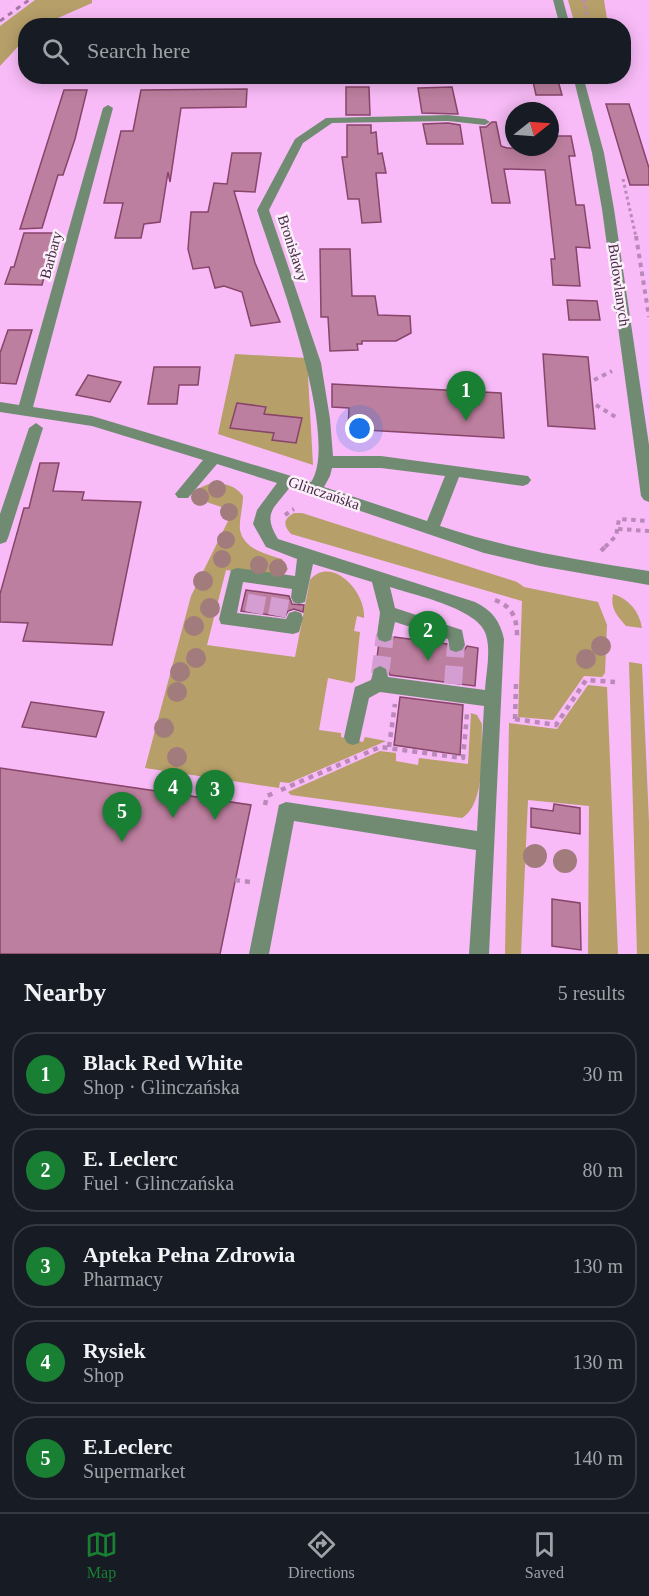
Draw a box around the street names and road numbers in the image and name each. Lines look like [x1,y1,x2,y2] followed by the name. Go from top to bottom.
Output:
[275,213,311,284] street label: Bronisławy
[37,229,65,280] street label: Barbary
[605,243,633,328] street label: Budowlanych
[286,473,362,513] street label: Glinczańska

